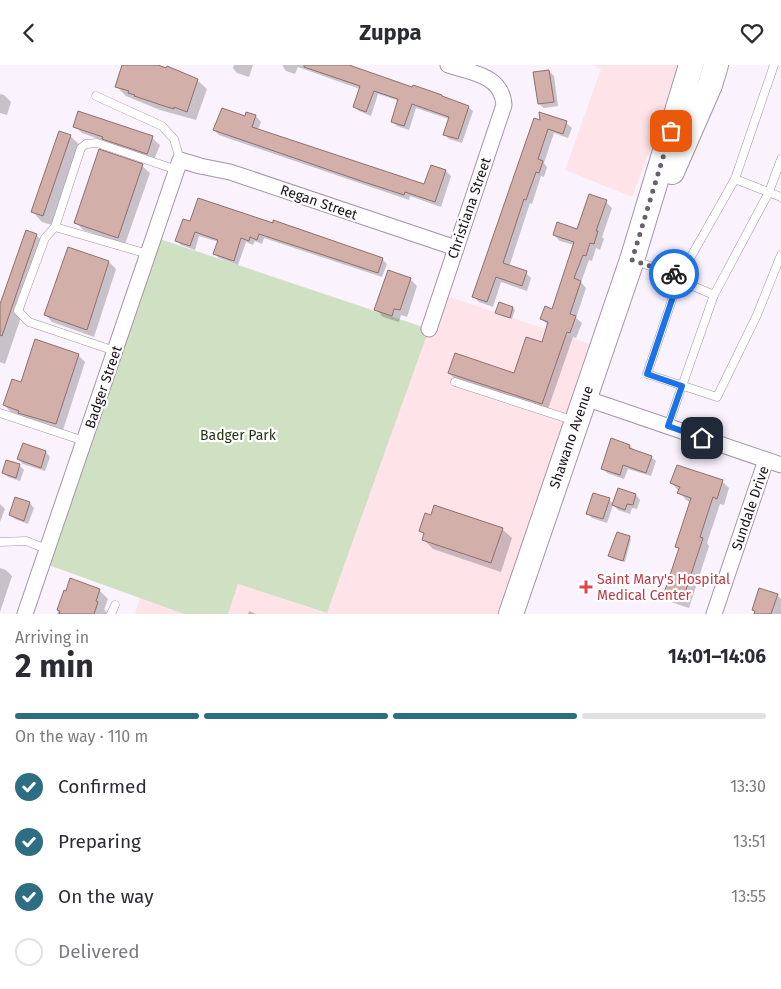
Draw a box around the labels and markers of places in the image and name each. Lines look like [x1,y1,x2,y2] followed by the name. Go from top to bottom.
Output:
[650,110,692,152] pin
[681,417,723,459] pin
[597,571,730,604] place label: Saint Mary's Hospital Medical Center
[579,580,593,594] marker: Saint Mary's Hospital Medical Center

